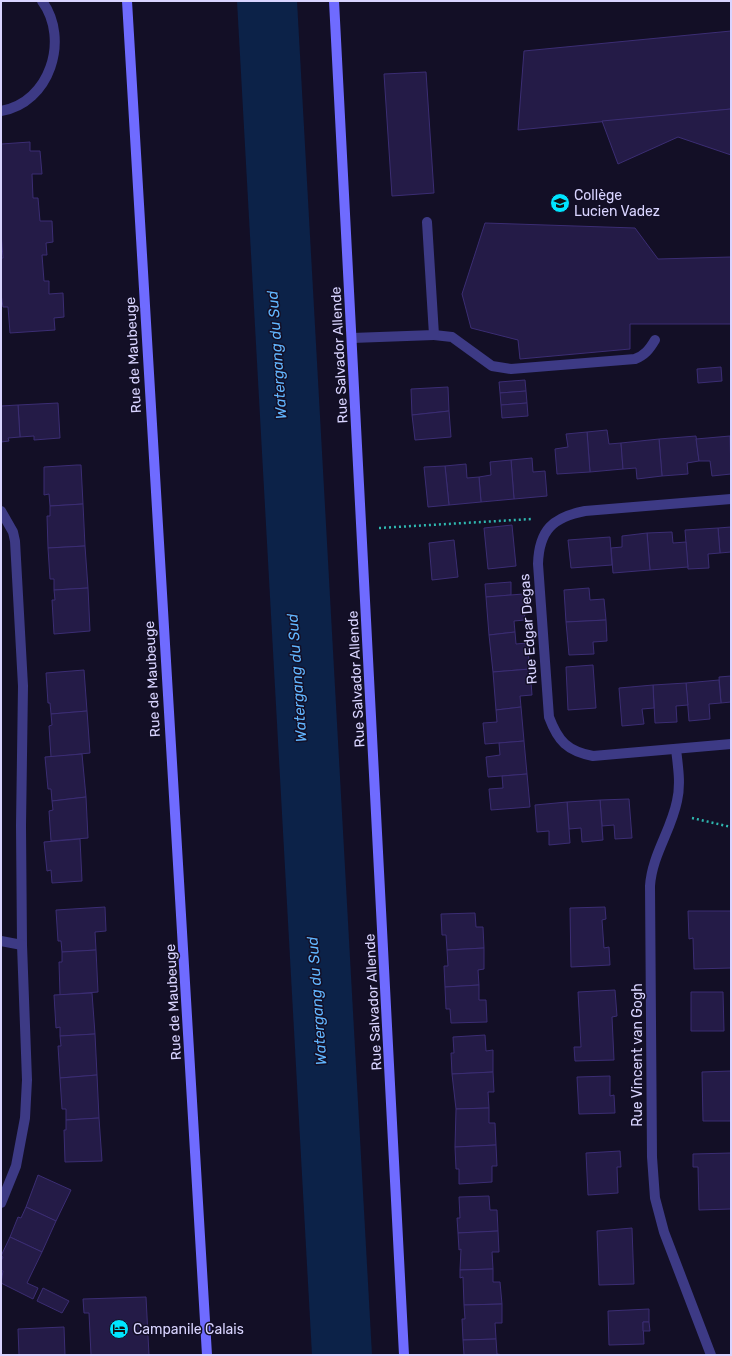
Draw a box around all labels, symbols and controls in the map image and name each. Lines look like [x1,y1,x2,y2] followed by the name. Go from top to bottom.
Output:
[574,187,660,220] place label: Collège Lucien Vadez
[549,192,571,214] school or university icon: Collège Lucien Vadez
[327,286,352,424] street label: Rue Salvador Allende
[263,289,290,420] water label: Watergang du Sud
[122,296,145,414] street label: Rue de Maubeuge
[516,573,541,685] street label: Rue Edgar Degas
[344,610,369,748] street label: Rue Salvador Allende
[283,612,310,743] water label: Watergang du Sud
[141,620,164,738] street label: Rue de Maubeuge
[361,933,386,1071] street label: Rue Salvador Allende
[303,935,330,1066] water label: Watergang du Sud
[162,943,185,1061] street label: Rue de Maubeuge
[629,983,646,1127] street label: Rue Vincent van Gogh
[108,1318,130,1340] hotel icon: Campanile Calais
[133,1321,244,1338] place label: Campanile Calais

